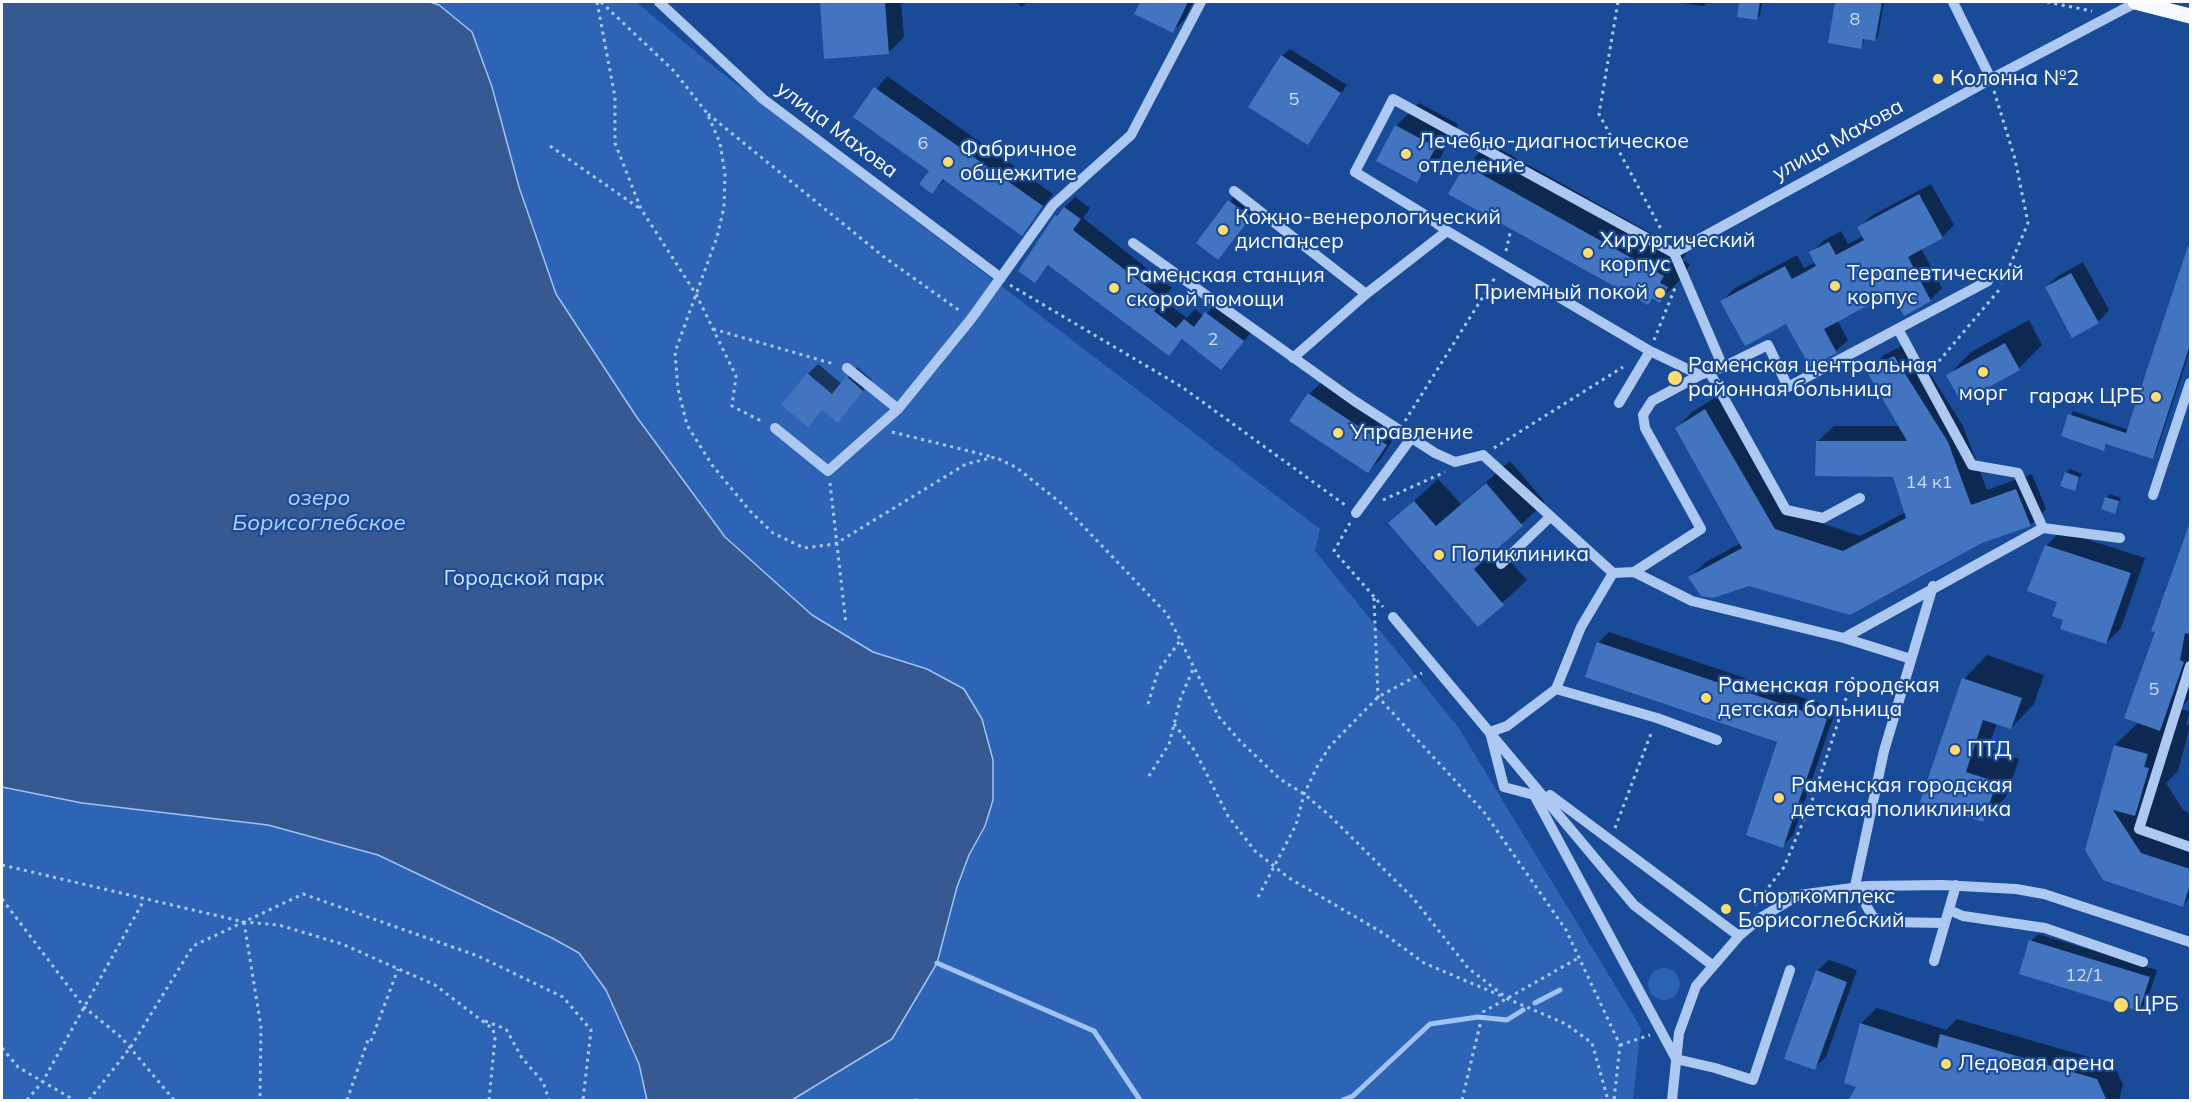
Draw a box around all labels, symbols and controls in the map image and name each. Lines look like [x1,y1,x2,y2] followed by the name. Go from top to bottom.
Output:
[1850,9,1860,31] house number: 8
[1950,66,2079,92] place label: Колонна №2
[1931,72,1945,86] marker: Колонна №2
[771,76,903,184] street label: улица Махова
[1289,89,1299,111] house number: 5
[1768,94,1908,186] street label: улица Махова
[1418,129,1689,179] place label: Лечебно-диагностическое отделение
[918,133,928,155] house number: 6
[960,137,1077,187] place label: Фабричное общежитие
[1399,147,1413,161] marker: Лечебно-диагностическое отделение
[941,155,955,169] marker: Фабричное общежитие
[1235,205,1501,255] place label: Кожно-венерологический диспансер
[1216,223,1230,237] marker: Кожно-венерологический диспансер
[1600,228,1755,278] place label: Хирургический корпус
[1581,246,1595,260] marker: Хирургический корпус
[1847,261,2024,311] place label: Терапевтический корпус
[1126,263,1325,313] place label: Раменская станция скорой помощи
[1828,279,1842,293] marker: Терапевтический корпус
[1474,280,1648,306] place label: Приемный покой
[1107,281,1121,295] marker: Раменская станция скорой помощи
[1653,286,1667,300] marker: Приемный покой
[1208,329,1218,351] house number: 2
[1688,353,1937,403] place label: Раменская центральная районная больница
[1976,365,1990,379] marker: морг
[1666,369,1684,387] marker: Раменская центральная районная больница
[1959,381,2007,407] place label: морг
[2029,384,2144,410] place label: гараж ЦРБ
[2149,390,2163,404] marker: гараж ЦРБ
[1350,420,1473,446] place label: Управление
[1331,426,1345,440] marker: Управление
[1906,472,1952,494] house number: 14 к1
[232,485,406,536] water label: озеро Борисоглебское
[1451,542,1589,568] place label: Поликлиника
[1432,548,1446,562] marker: Поликлиника
[444,566,604,592] park label: Городской парк
[1718,673,1940,723] place label: Раменская городская детская больница
[2149,679,2159,701] house number: 5
[1699,691,1713,705] marker: Раменская городская детская больница
[1967,737,2012,763] place label: ПТД
[1948,743,1962,757] marker: ПТД
[1791,773,2013,823] place label: Раменская городская детская поликлиника
[1772,791,1786,805] marker: Раменская городская детская поликлиника
[1738,884,1905,934] place label: Спорткомплекс Борисоглебский
[1719,902,1733,916] marker: Спорткомплекс Борисоглебский
[2065,965,2103,987] house number: 12/1
[2134,992,2179,1018] place label: ЦРБ
[2112,996,2130,1014] marker: ЦРБ
[1958,1051,2115,1077] place label: Ледовая арена
[1939,1057,1953,1071] marker: Ледовая арена

